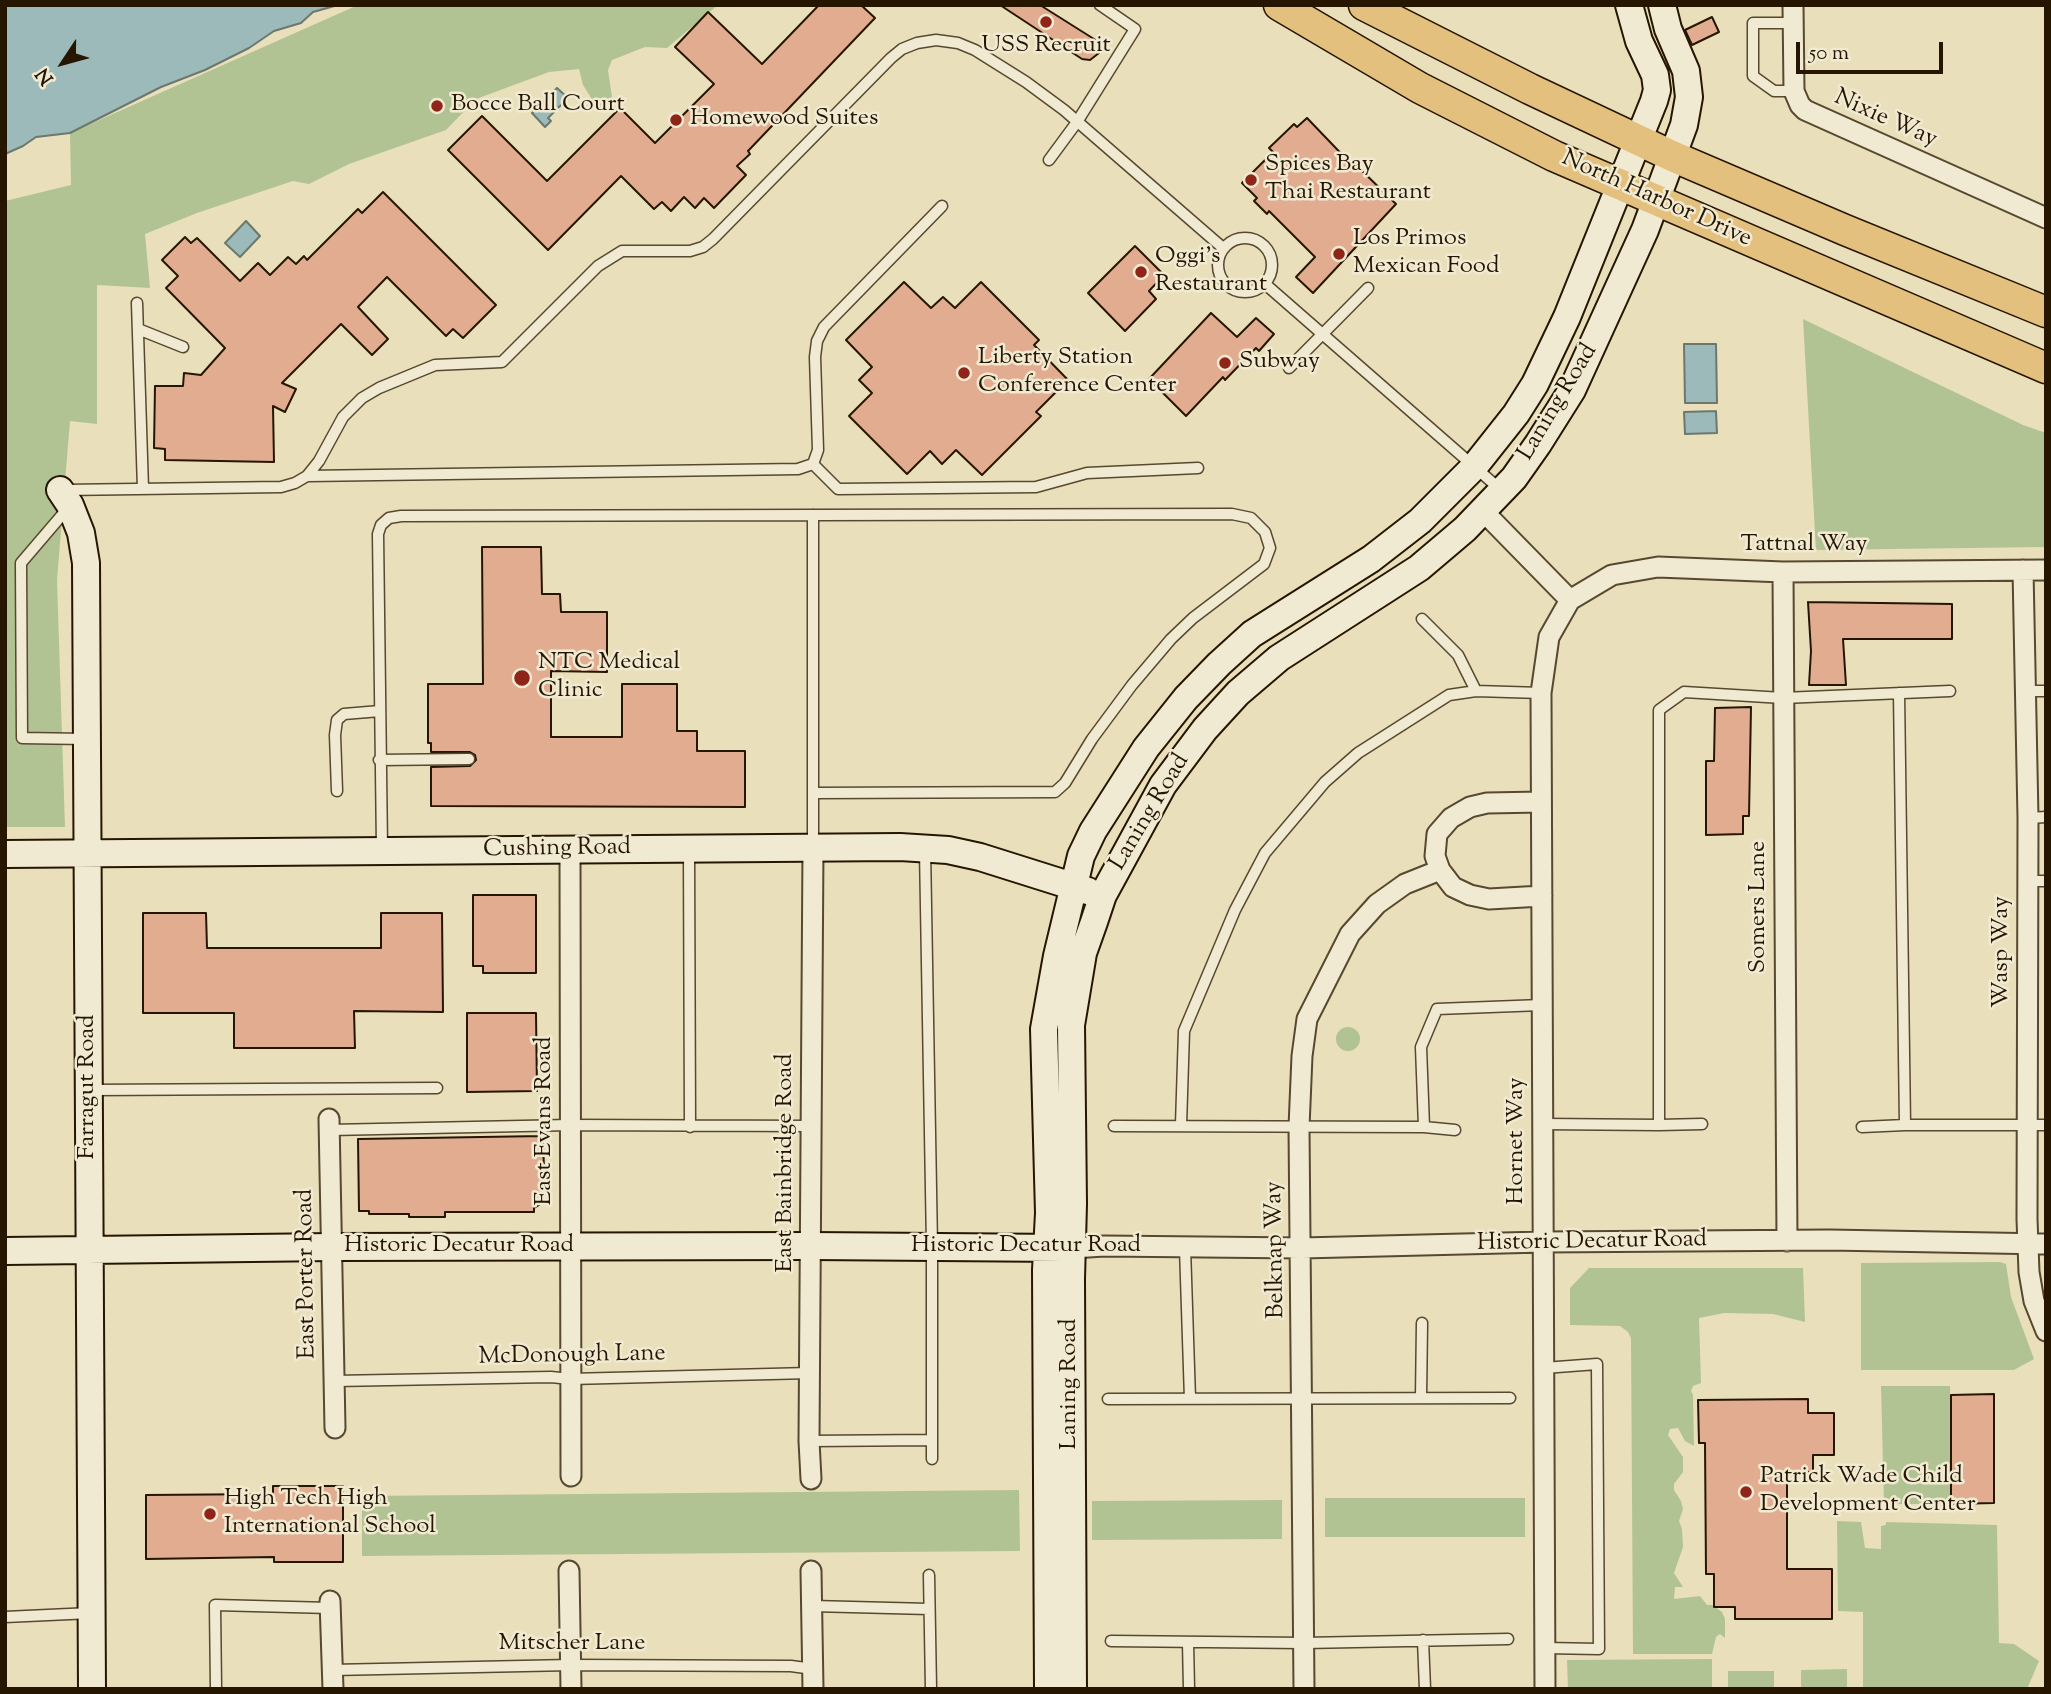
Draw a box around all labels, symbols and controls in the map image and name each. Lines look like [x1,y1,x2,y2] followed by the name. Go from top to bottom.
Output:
[1038,14,1054,30] marker: USS Recruit
[28,28,98,98] north arrow
[1799,28,1946,72] scale bar
[981,33,1111,61] place label: USS Recruit
[1809,39,1849,69] text: 50 m
[30,62,61,90] text: N
[1829,84,1941,156] street label: Nixie Way
[451,92,625,120] place label: Bocce Ball Court
[429,98,445,114] marker: Bocce Ball Court
[690,106,878,134] place label: Homewood Suites
[668,112,684,128] marker: Homewood Suites
[1557,145,1755,255] street label: North Harbor Drive
[1265,152,1431,208] place label: Spices Bay Thai Restaurant
[1243,172,1259,188] marker: Spices Bay Thai Restaurant
[1353,226,1499,282] place label: Los Primos Mexican Food
[1155,244,1267,300] place label: Oggi's Restaurant
[1331,246,1347,262] marker: Los Primos Mexican Food
[1133,264,1149,280] marker: Oggi's Restaurant
[1513,339,1605,467] street label: Laning Road
[978,345,1176,401] place label: Liberty Station Conference Center
[1239,349,1320,377] place label: Subway
[1217,355,1233,371] marker: Subway
[956,365,972,381] marker: Liberty Station Conference Center
[1741,532,1867,560] street label: Tattnal Way
[538,650,680,706] place label: NTC Medical Clinic
[512,668,532,688] marker: NTC Medical Clinic
[1105,749,1197,877] street label: Laning Road
[483,834,631,866] street label: Cushing Road
[1746,841,1774,973] street label: Somers Lane
[1989,896,2017,1008] street label: Wasp Way
[75,1014,103,1160] street label: Farragut Road
[532,1036,560,1206] street label: East Evans Road
[773,1053,801,1273] street label: East Bainbridge Road
[1504,1077,1532,1205] street label: Hornet Way
[1261,1181,1293,1319] street label: Belknap Way
[292,1189,324,1359] street label: East Porter Road
[1477,1227,1707,1259] street label: Historic Decatur Road
[344,1233,574,1261] street label: Historic Decatur Road
[911,1233,1141,1261] street label: Historic Decatur Road
[1057,1318,1085,1450] street label: Laning Road
[478,1341,666,1373] street label: McDonough Lane
[1760,1464,1976,1520] place label: Patrick Wade Child Development Center
[1738,1484,1754,1500] marker: Patrick Wade Child Development Center
[224,1486,436,1542] place label: High Tech High International School
[202,1506,218,1522] marker: High Tech High International School
[499,1631,645,1659] street label: Mitscher Lane

